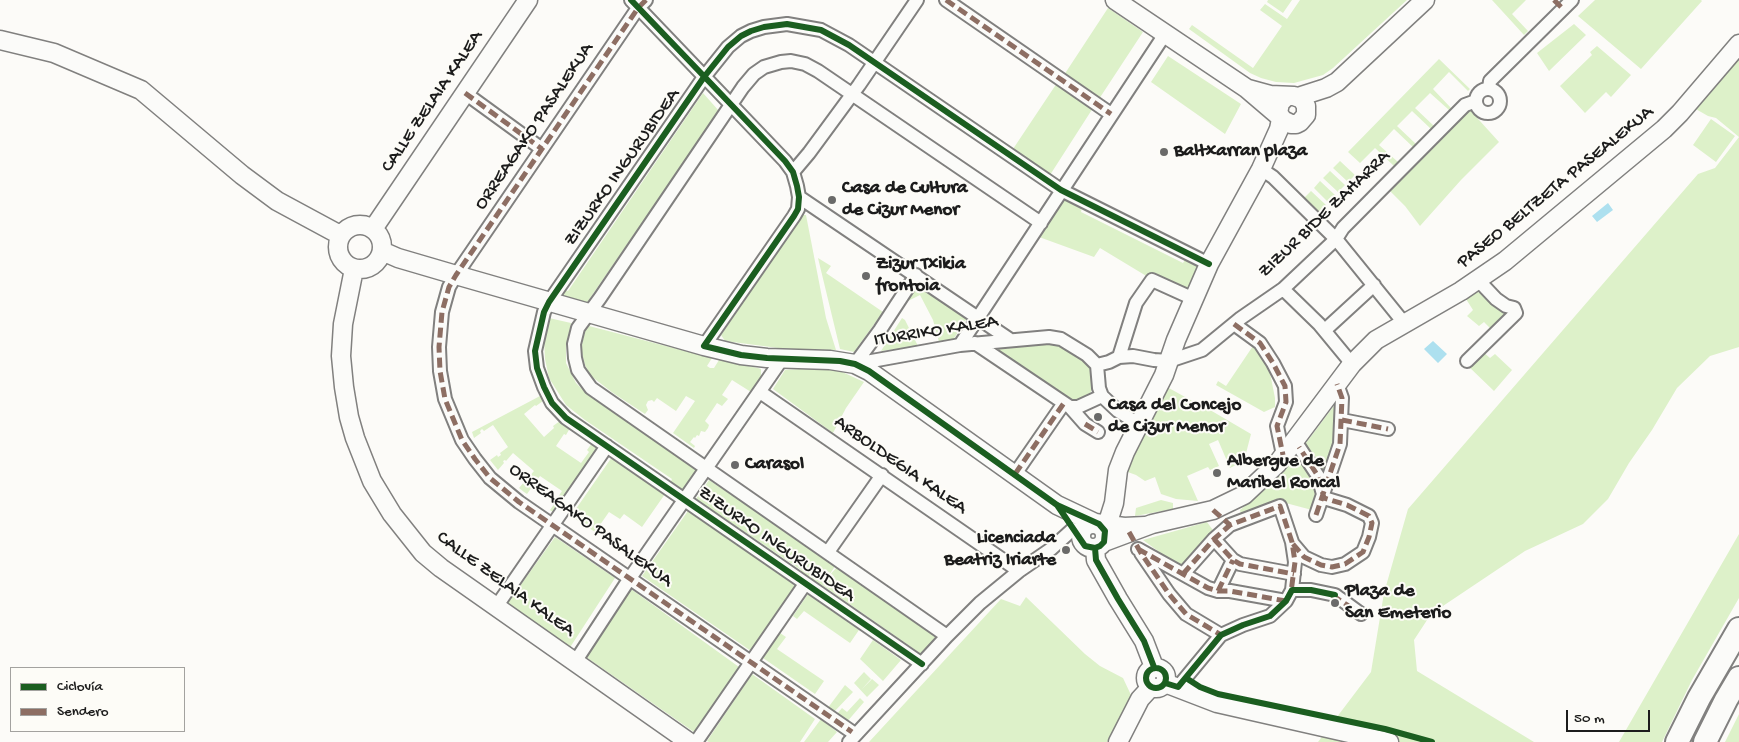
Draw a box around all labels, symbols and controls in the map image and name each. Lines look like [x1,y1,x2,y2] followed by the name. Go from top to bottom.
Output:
[377,27,489,177] street label: CALLE ZELAIA KALEA
[470,39,600,215] street label: ORREAGAKO PASALEKUA
[560,85,686,251] street label: ZIZURKO INGURUBIDEA
[1453,102,1659,274] street label: PASEO BELTZETA PASEALEKUA
[1174,141,1307,163] place label: Baltxarran plaza
[1158,146,1170,158] marker: Baltxarran plaza
[1254,146,1396,284] street label: ZIZUR BIDE ZAHARRA
[842,178,968,222] place label: Casa de Cultura de Cizur Menor
[826,194,838,206] marker: Casa de Cultura de Cizur Menor
[876,254,965,298] place label: Zizur Txikia frontoia
[860,270,872,282] marker: Zizur Txikia frontoia
[872,311,1000,353] street label: ITURRIKO KALEA
[1108,395,1241,439] place label: Casa del Concejo de Cizur Menor
[1092,411,1104,423] marker: Casa del Concejo de Cizur Menor
[829,412,971,520] street label: ARBOLDEGIA KALEA
[1227,451,1340,495] place label: Albergue de Maribel Roncal
[745,454,804,476] place label: Carasol
[504,459,676,593] street label: ORREAGAKO PASALEKUA
[729,459,741,471] marker: Carasol
[1211,467,1223,479] marker: Albergue de Maribel Roncal
[693,482,859,608] street label: ZIZURKO INGURUBIDEA
[431,527,579,643] street label: CALLE ZELAIA KALEA
[944,528,1056,572] place label: Licenciada Beatriz Iriarte
[1060,544,1072,556] marker: Licenciada Beatriz Iriarte
[1345,581,1451,625] place label: Plaza de San Emeterio
[1329,597,1341,609] marker: Plaza de San Emeterio
[10,667,185,732] legend
[57,678,103,696] text: Ciclovía
[1569,700,1653,732] scale bar
[57,703,108,721] text: Sendero
[1574,710,1605,728] text: 50 m

